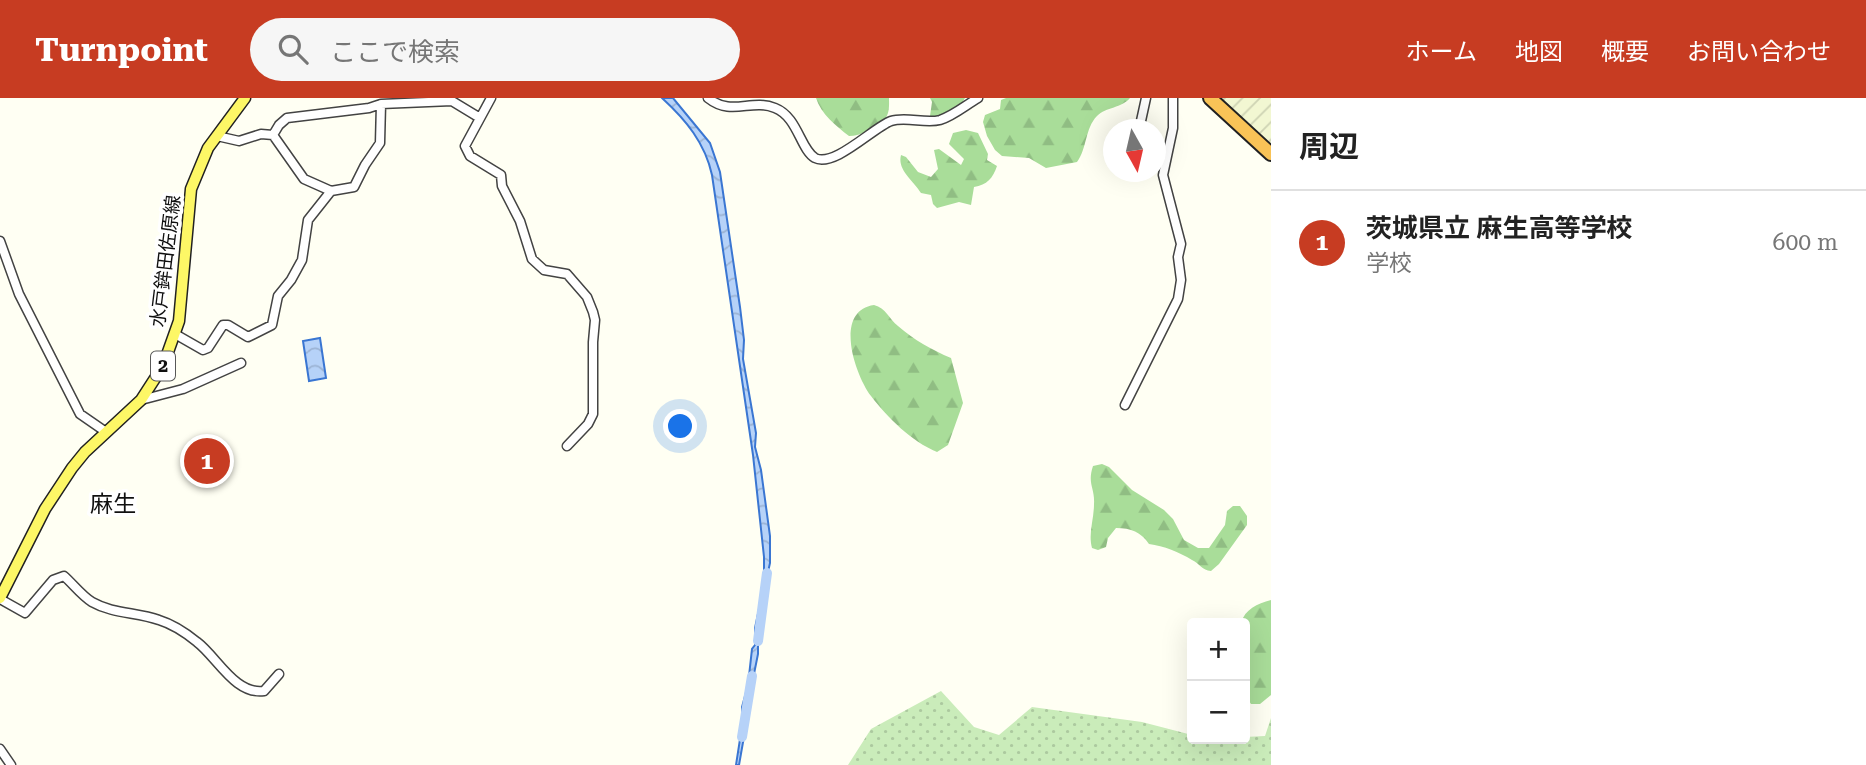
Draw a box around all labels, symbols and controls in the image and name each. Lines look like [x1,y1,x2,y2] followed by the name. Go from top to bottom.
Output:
[250,18,740,81] search box
[35,30,208,69] text: Turnpoint
[274,30,312,68] icon: search
[330,37,460,67] text: ここで検索
[1406,38,1477,66] text: ホーム
[1515,38,1563,66] text: 地図
[1601,38,1649,66] text: 概要
[1687,38,1831,66] text: お問い合わせ
[1103,119,1166,182] north arrow
[1299,129,1359,164] text: 周辺
[146,194,185,328] street label: 水戸鉾田佐原線
[1366,213,1633,243] text: 茨城県立 麻生高等学校
[1316,229,1328,256] text: 1
[1773,229,1838,256] text: 600 m
[1366,250,1412,277] text: 学校
[151,352,175,380] road number: 2
[663,409,697,443] your location
[184,435,230,487] pin: 1
[90,491,136,518] district label: 麻生
[1187,618,1250,744] map controls
[1187,618,1250,681] button: +
[1187,681,1250,744] button: −

